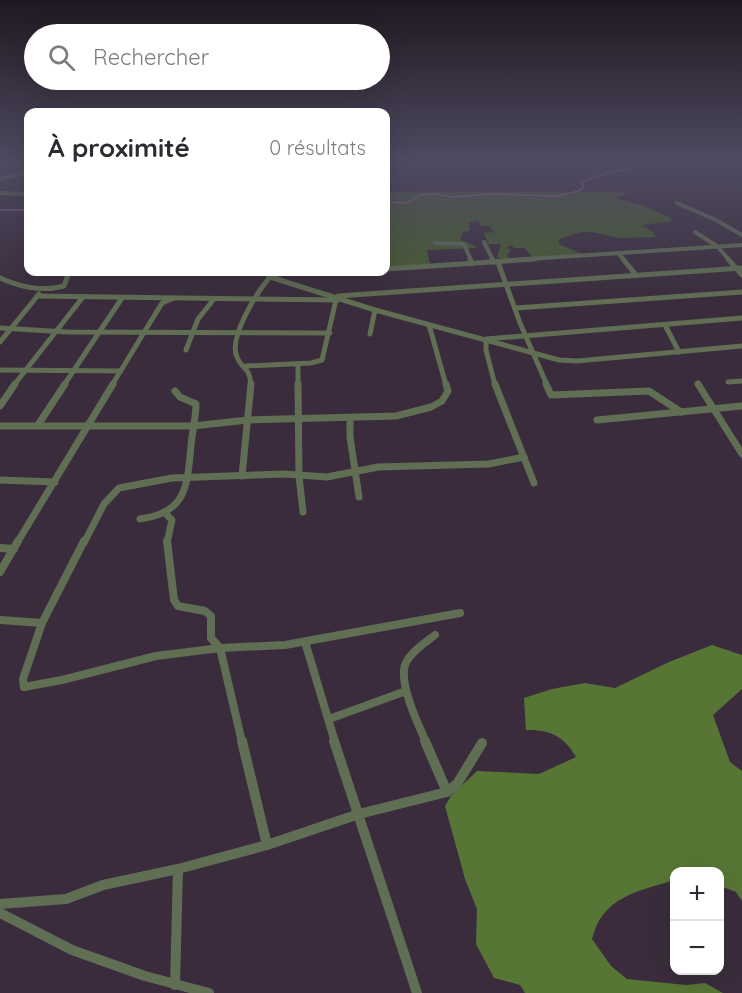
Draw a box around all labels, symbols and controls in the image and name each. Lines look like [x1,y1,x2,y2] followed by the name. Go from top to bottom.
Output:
[24,24,390,90] search box
[45,41,78,74] icon: search
[93,43,209,71] text: Rechercher
[48,131,190,164] text: À proximité
[269,135,366,160] text: 0 résultats
[670,867,724,975] map controls
[670,867,724,921] button: +
[670,921,724,975] button: −

